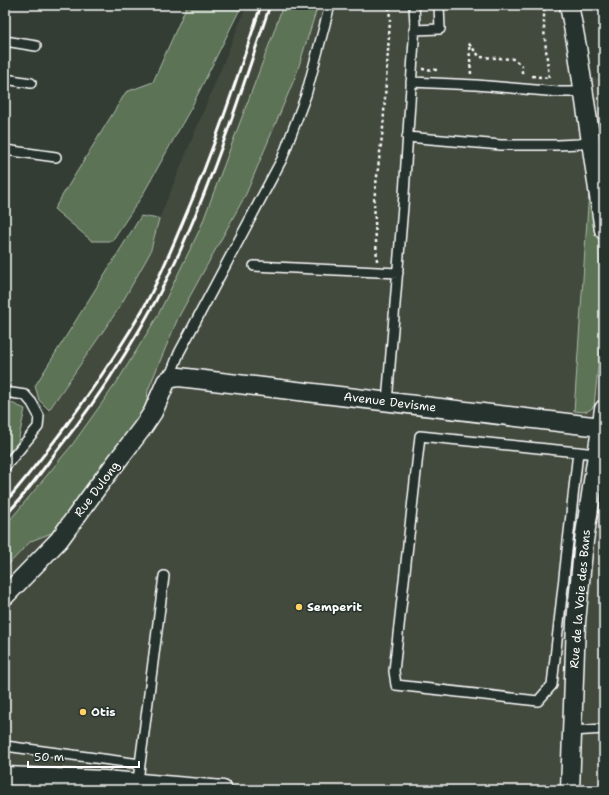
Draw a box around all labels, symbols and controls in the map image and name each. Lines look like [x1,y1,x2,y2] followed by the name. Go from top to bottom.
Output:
[343,388,437,416] street label: Avenue Devisme
[71,458,123,520] street label: Rue Dulong
[566,529,594,669] street label: Rue de la Voie des Bans
[307,599,362,615] place label: Semperit
[294,602,304,612] marker: Semperit
[91,704,116,720] place label: Otis
[78,707,88,717] marker: Otis
[28,743,139,769] scale bar
[34,749,64,765] text: 50 m

